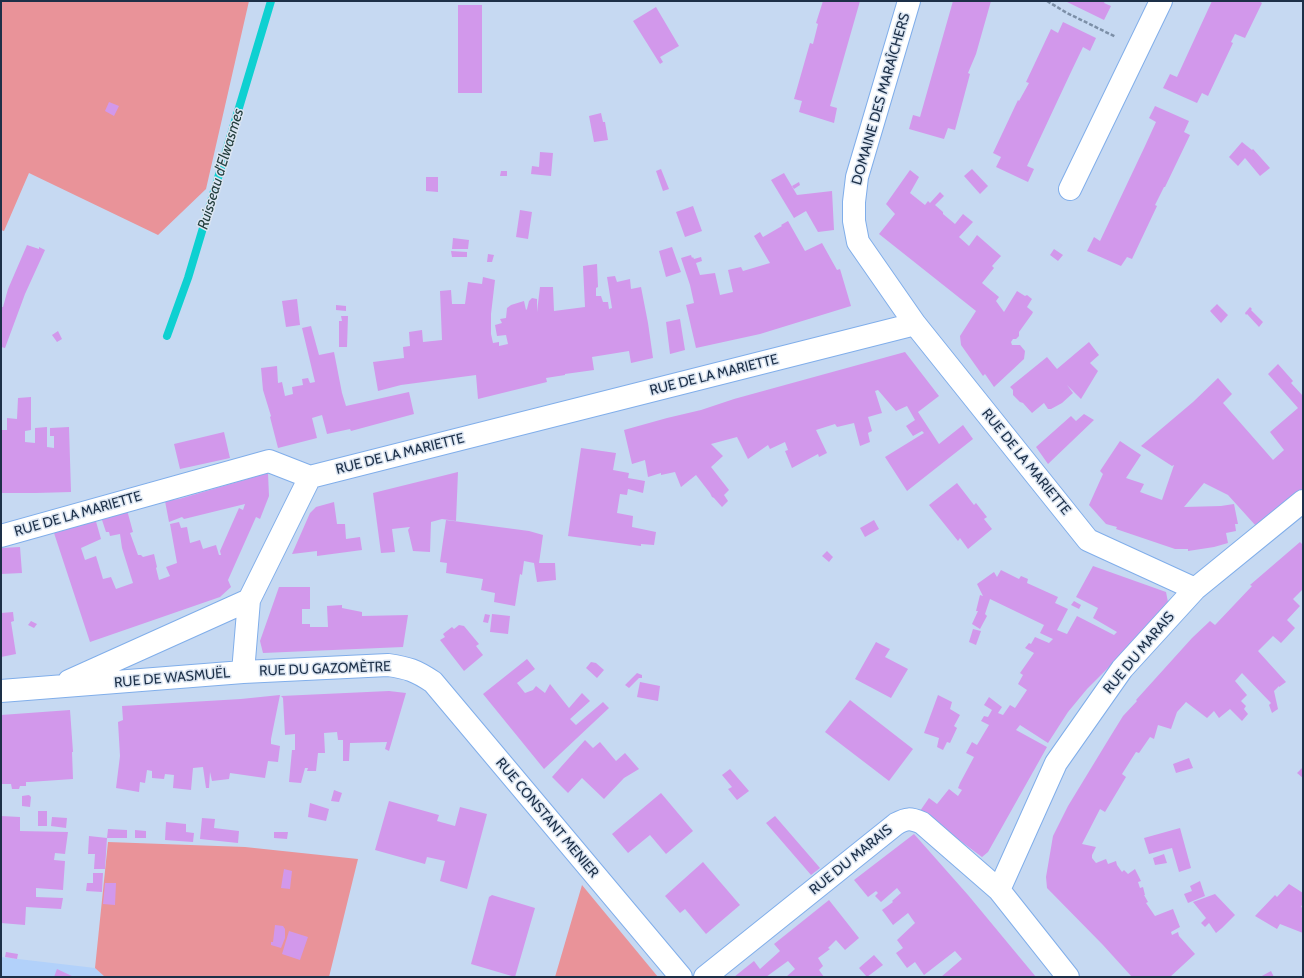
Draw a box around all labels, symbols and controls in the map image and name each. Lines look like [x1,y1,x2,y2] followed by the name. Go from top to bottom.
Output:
[848,11,914,187] street label: DOMAINE DES MARAÎCHERS
[194,106,248,232] water label: Ruisseau d'Elwasmes
[648,351,780,399] street label: RUE DE LA MARIETTE
[978,406,1074,518] street label: RUE DE LA MARIETTE
[334,430,466,478] street label: RUE DE LA MARIETTE
[12,488,144,540] street label: RUE DE LA MARIETTE
[1100,609,1178,697] street label: RUE DU MARAIS
[259,658,391,680] street label: RUE DU GAZOMÈTRE
[113,665,231,691] street label: RUE DE WASMUËL
[492,755,602,881] street label: RUE CONSTANT MENIER
[806,821,896,899] street label: RUE DU MARAIS

